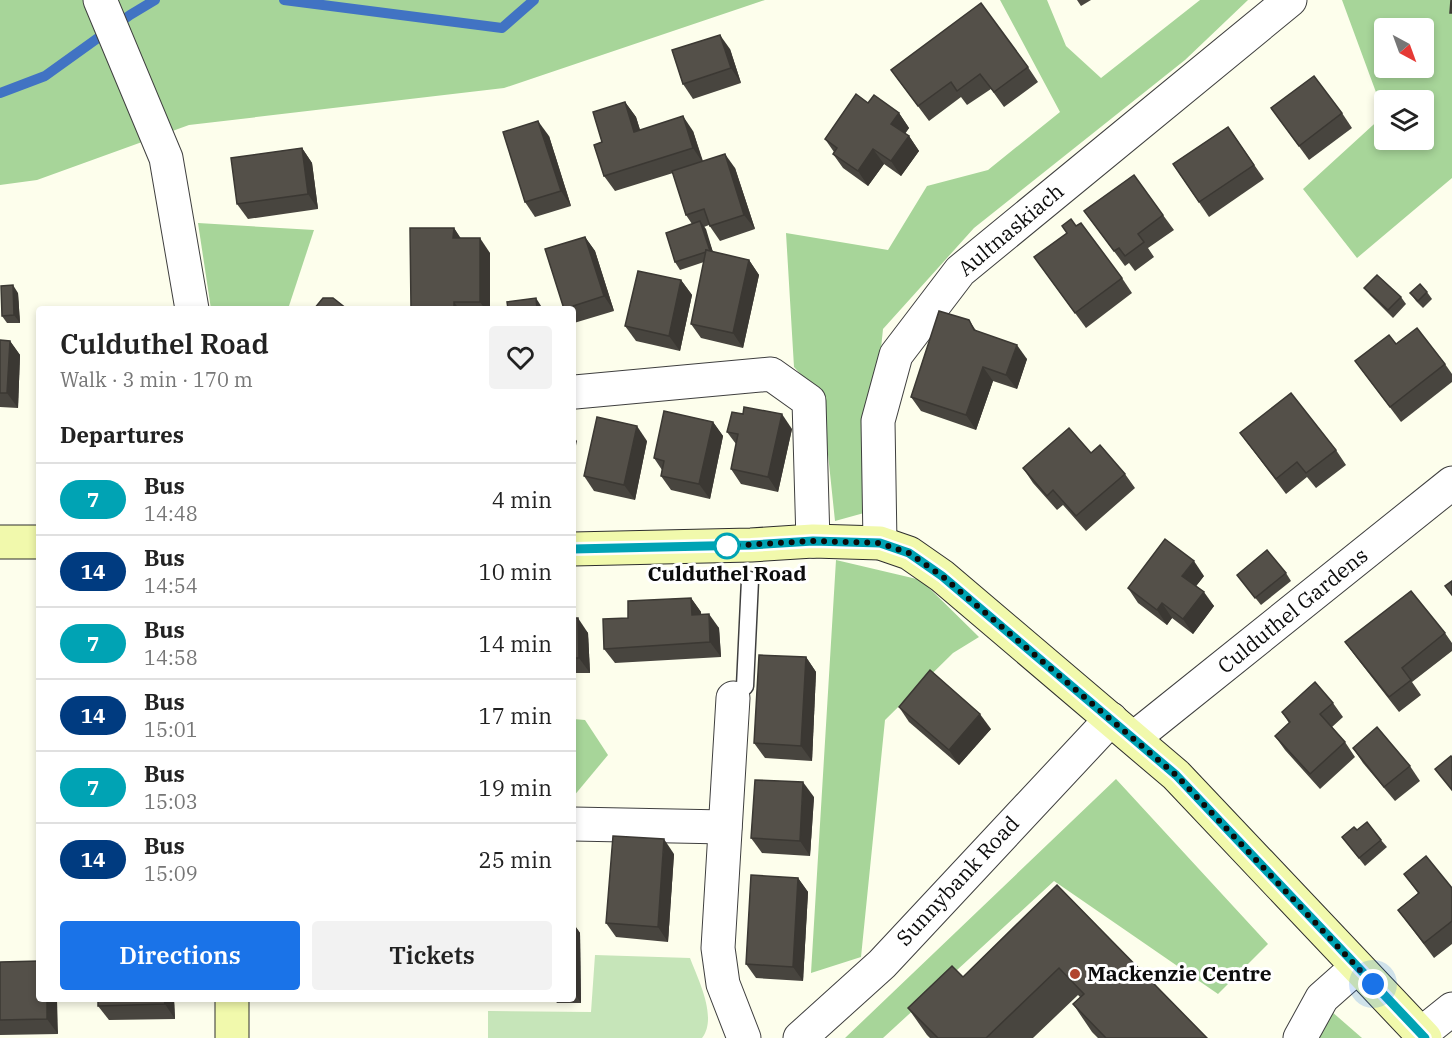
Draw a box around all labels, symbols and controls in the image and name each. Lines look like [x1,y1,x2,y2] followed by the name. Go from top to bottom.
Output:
[1374,18,1434,78] north arrow
[1374,18,1434,150] map controls
[1374,90,1434,150] button: layers
[952,177,1069,282] street label: Aultnaskiach
[60,325,269,362] text: Culduthel Road
[489,326,552,389] button: heart
[60,366,253,393] text: Walk · 3 min · 170 m
[60,420,184,449] text: Departures
[144,471,185,500] text: Bus
[87,485,99,513] text: 7
[492,485,552,514] text: 4 min
[144,500,198,527] text: 14:48
[714,533,740,559] marker: Culduthel Road
[1211,541,1373,679] street label: Culduthel Gardens
[144,543,185,572] text: Bus
[80,557,106,585] text: 14
[479,557,552,586] text: 10 min
[648,559,806,587] place label: Culduthel Road
[144,572,198,599] text: 14:54
[144,615,185,644] text: Bus
[87,629,99,657] text: 7
[479,629,552,658] text: 14 min
[144,644,198,671] text: 14:58
[144,687,185,716] text: Bus
[80,701,106,729] text: 14
[479,701,552,730] text: 17 min
[144,716,198,743] text: 15:01
[144,759,185,788] text: Bus
[87,773,99,801] text: 7
[479,773,552,802] text: 19 min
[144,788,198,815] text: 15:03
[890,809,1025,951] street label: Sunnybank Road
[144,831,185,860] text: Bus
[80,845,106,873] text: 14
[479,845,552,874] text: 25 min
[144,860,198,887] text: 15:09
[60,921,300,990] button: Directions
[312,921,552,990] button: Tickets
[1087,959,1272,987] place label: Mackenzie Centre
[1068,967,1082,981] marker: Mackenzie Centre
[1358,969,1388,999] your location

